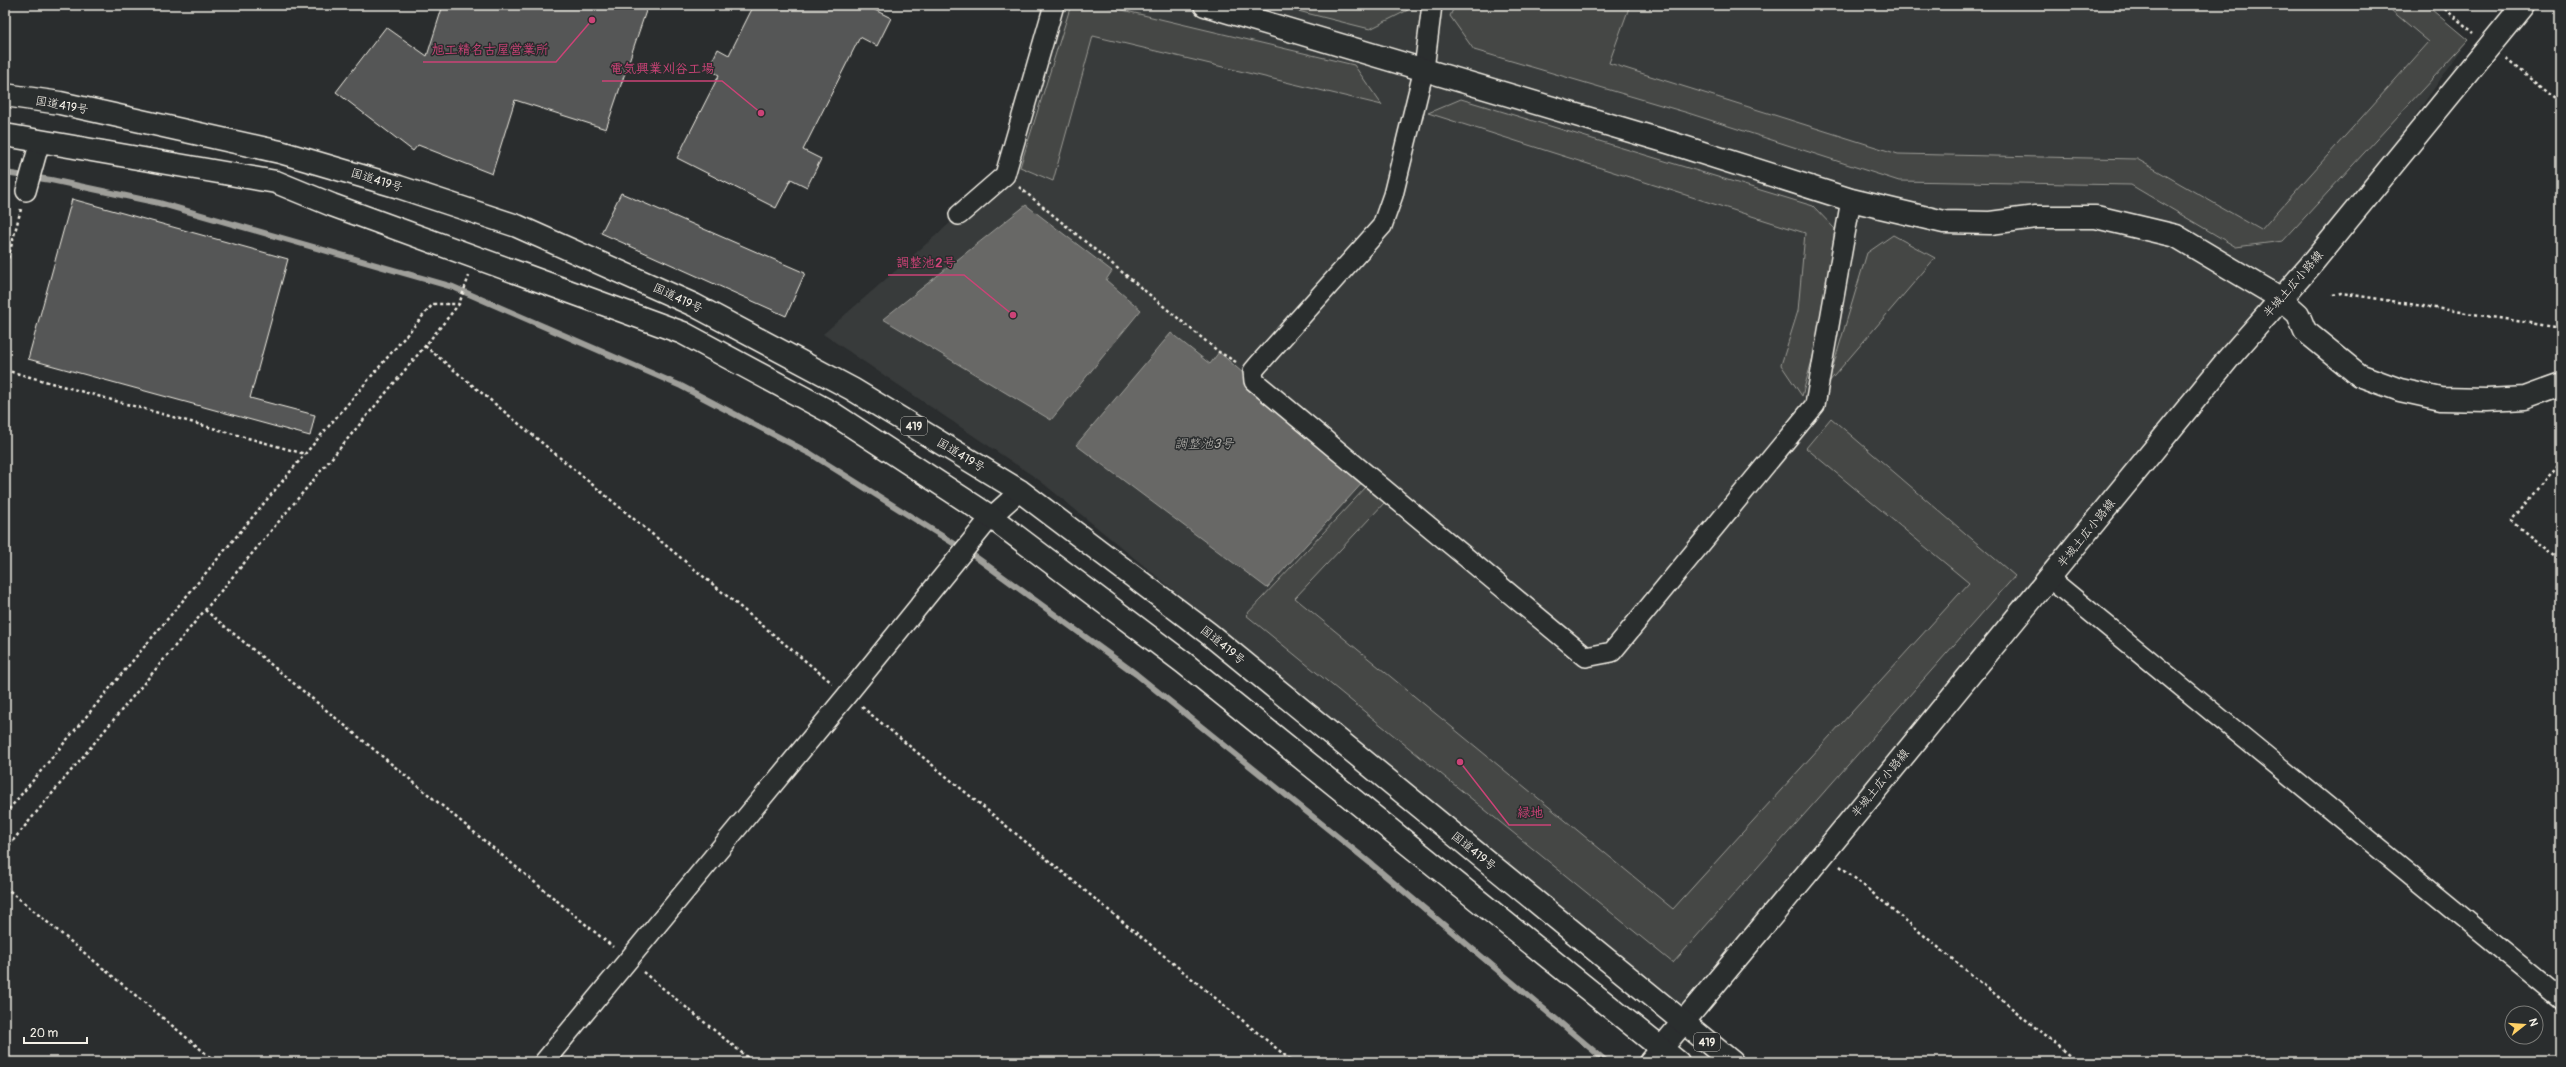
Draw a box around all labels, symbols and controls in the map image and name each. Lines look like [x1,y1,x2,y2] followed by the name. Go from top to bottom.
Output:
[423,37,556,62] callout: 旭工精名古屋営業所
[431,42,549,58] text: 旭工精名古屋営業所
[602,56,722,81] callout: 電気興業刈谷工場
[610,61,714,77] text: 電気興業刈谷工場
[34,93,90,118] street label: 国道419号
[349,165,405,196] street label: 国道419号
[2260,248,2327,321] street label: 半城土広小路線
[888,250,964,275] callout: 調整池2号
[896,255,956,271] text: 調整池2号
[650,280,705,317] street label: 国道419号
[901,417,927,435] road number: 419
[934,435,988,476] street label: 国道419号
[1174,436,1235,452] water label: 調整池3号
[2054,496,2119,571] street label: 半城土広小路線
[1197,623,1248,668] street label: 国道419号
[1848,746,1913,821] street label: 半城土広小路線
[1509,800,1551,825] callout: 緑地
[1517,805,1543,821] text: 緑地
[1448,829,1499,874] street label: 国道419号
[2504,1005,2544,1045] north arrow
[2526,1017,2541,1028] text: N
[24,1019,87,1045] scale bar
[30,1026,59,1041] text: 20 m
[1694,1033,1720,1051] road number: 419

